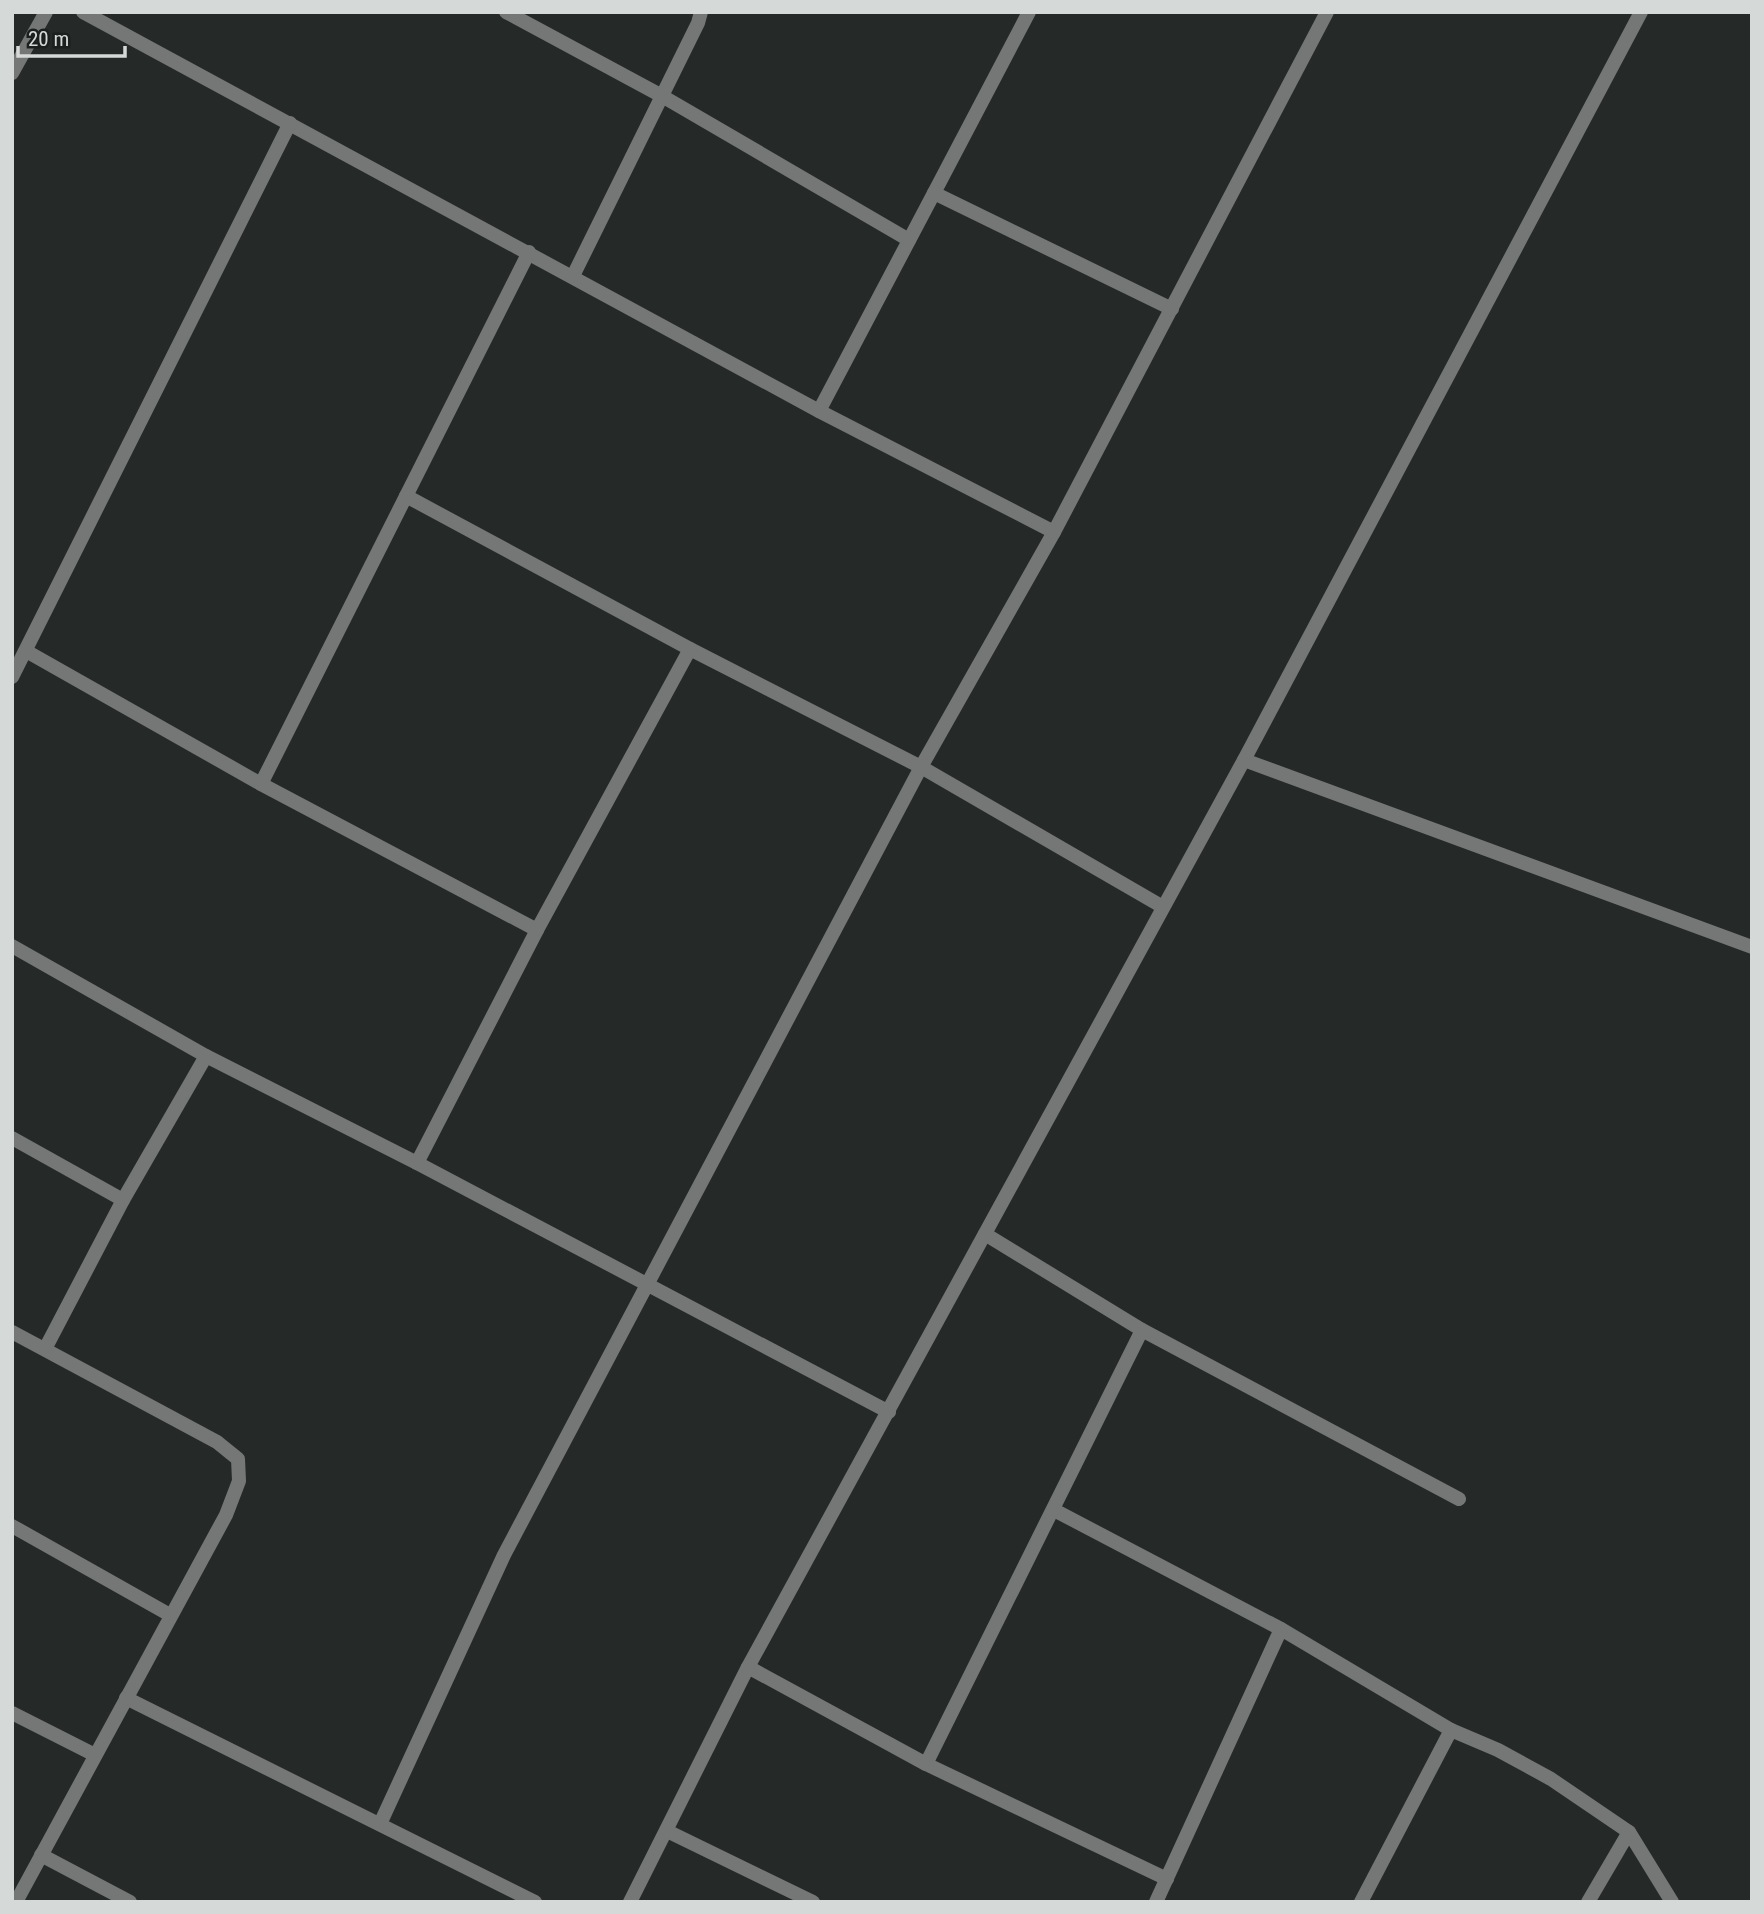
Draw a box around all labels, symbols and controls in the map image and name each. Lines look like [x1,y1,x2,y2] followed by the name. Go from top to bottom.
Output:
[18,14,124,58] scale bar
[28,27,69,51] text: 20 m

